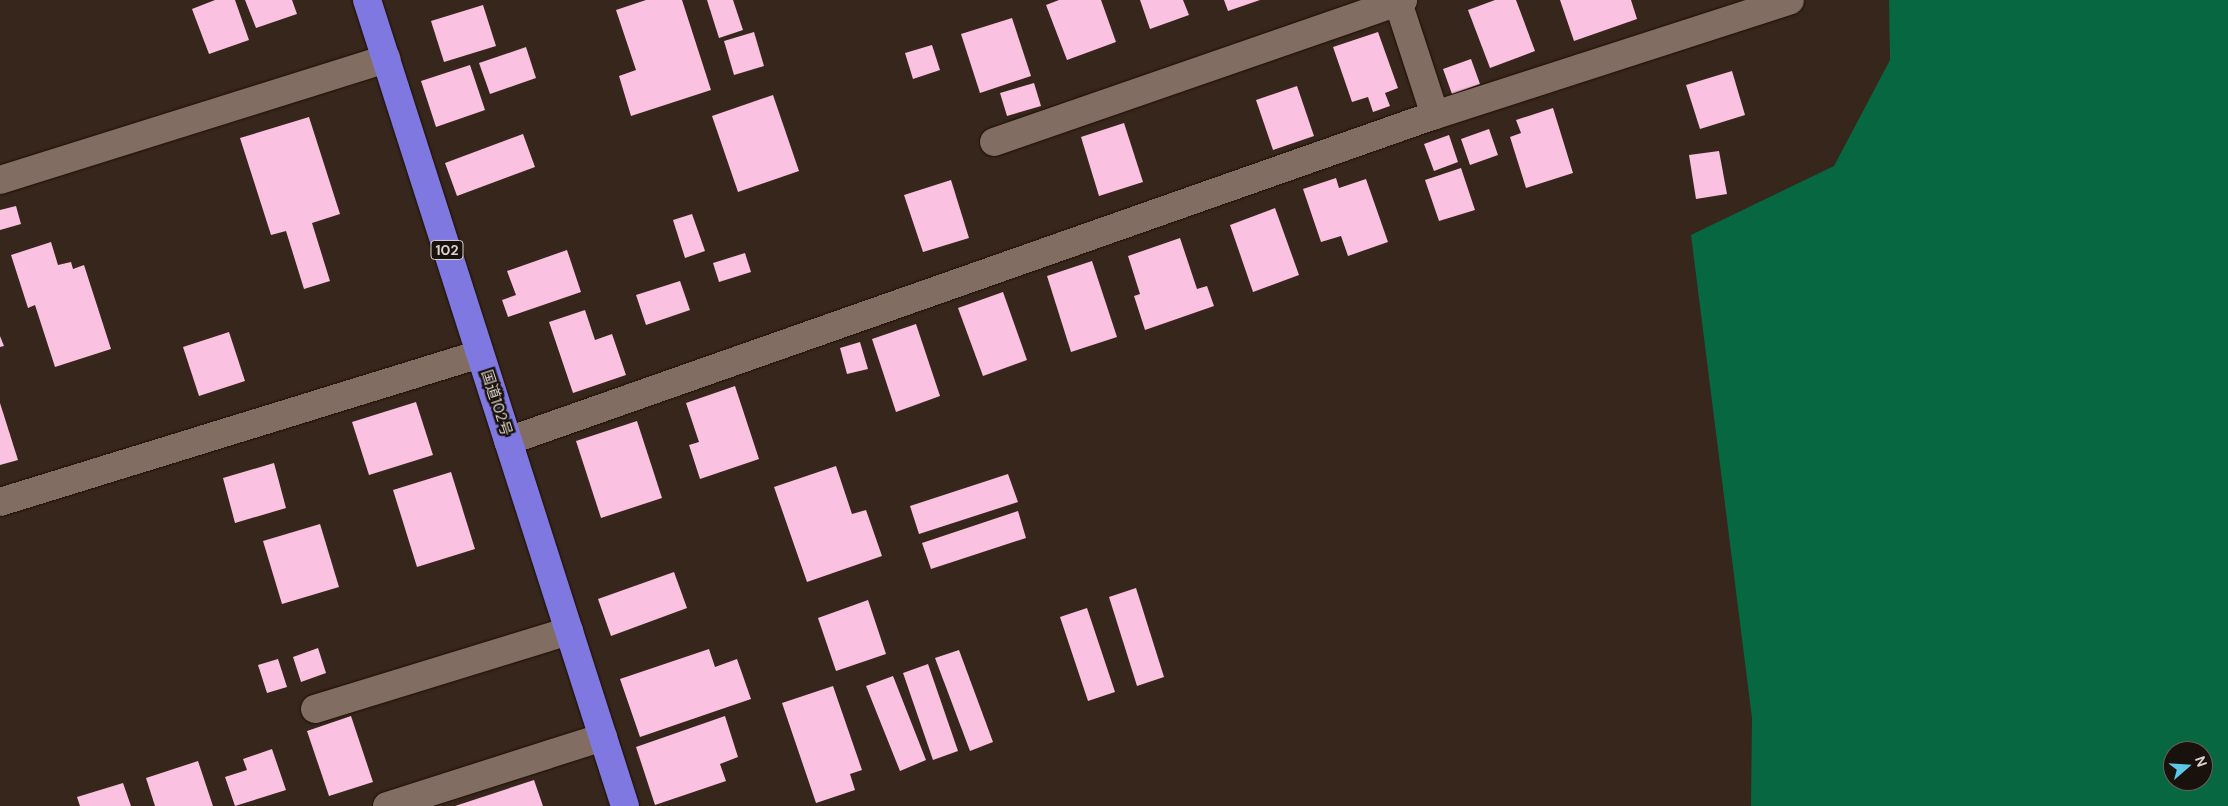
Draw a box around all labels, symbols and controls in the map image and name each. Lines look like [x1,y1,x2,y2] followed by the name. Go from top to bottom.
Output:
[430,238,464,262] road number: 102
[477,368,515,438] street label: 国道102号
[2163,741,2213,791] north arrow
[2191,754,2211,769] text: N

